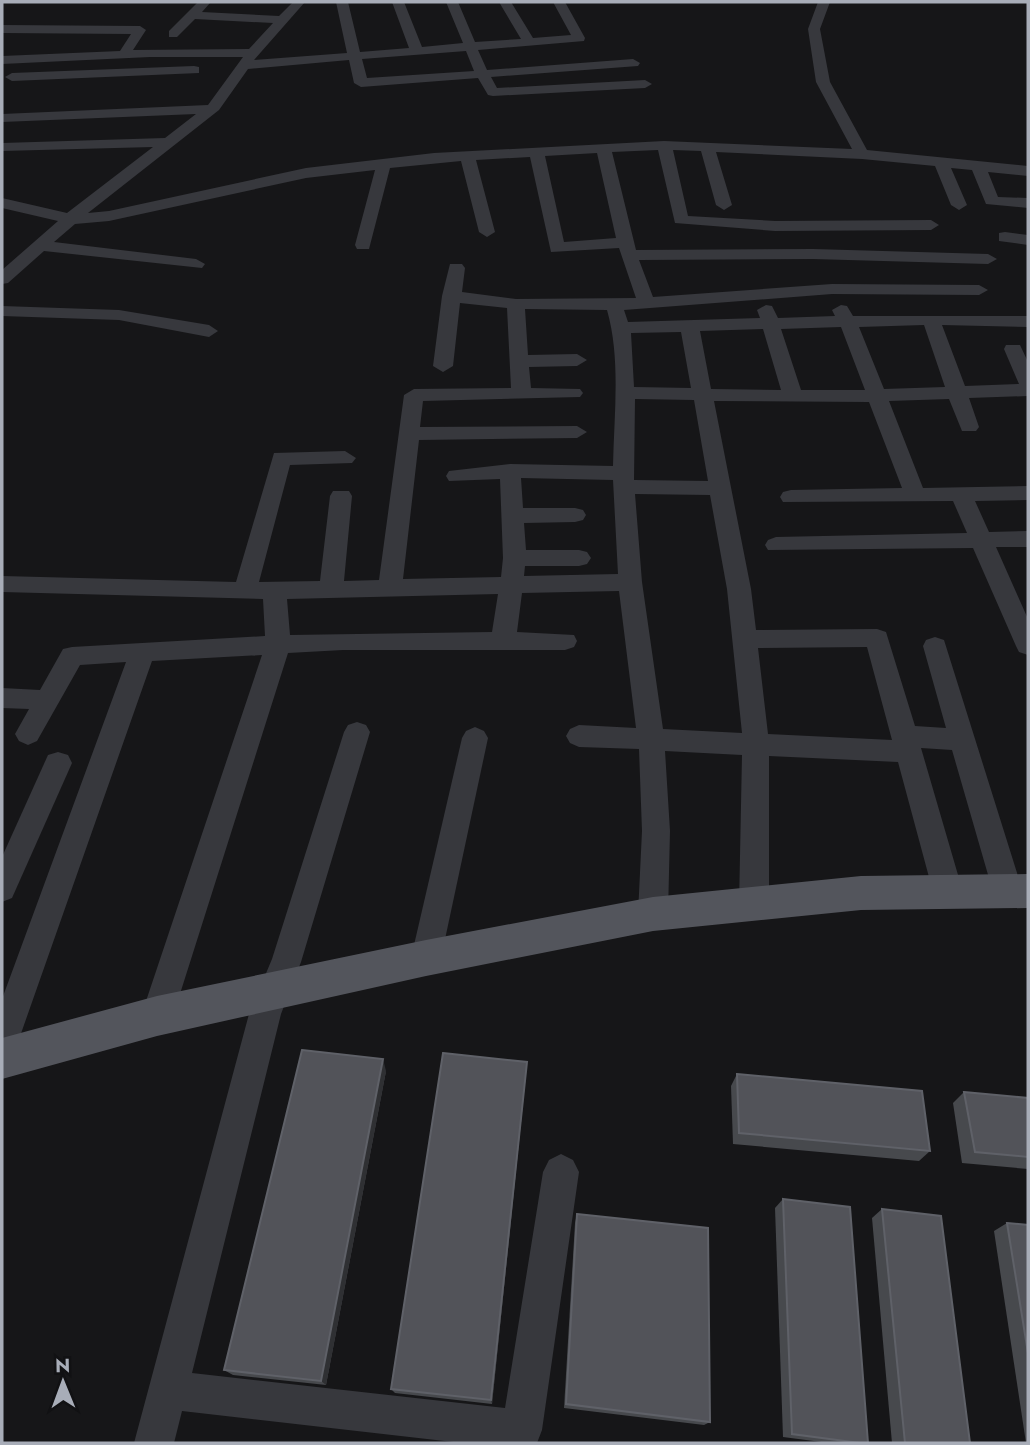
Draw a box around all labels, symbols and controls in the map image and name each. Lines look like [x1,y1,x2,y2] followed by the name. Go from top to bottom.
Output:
[28,1347,98,1417] north arrow
[55,1352,70,1379] text: N

